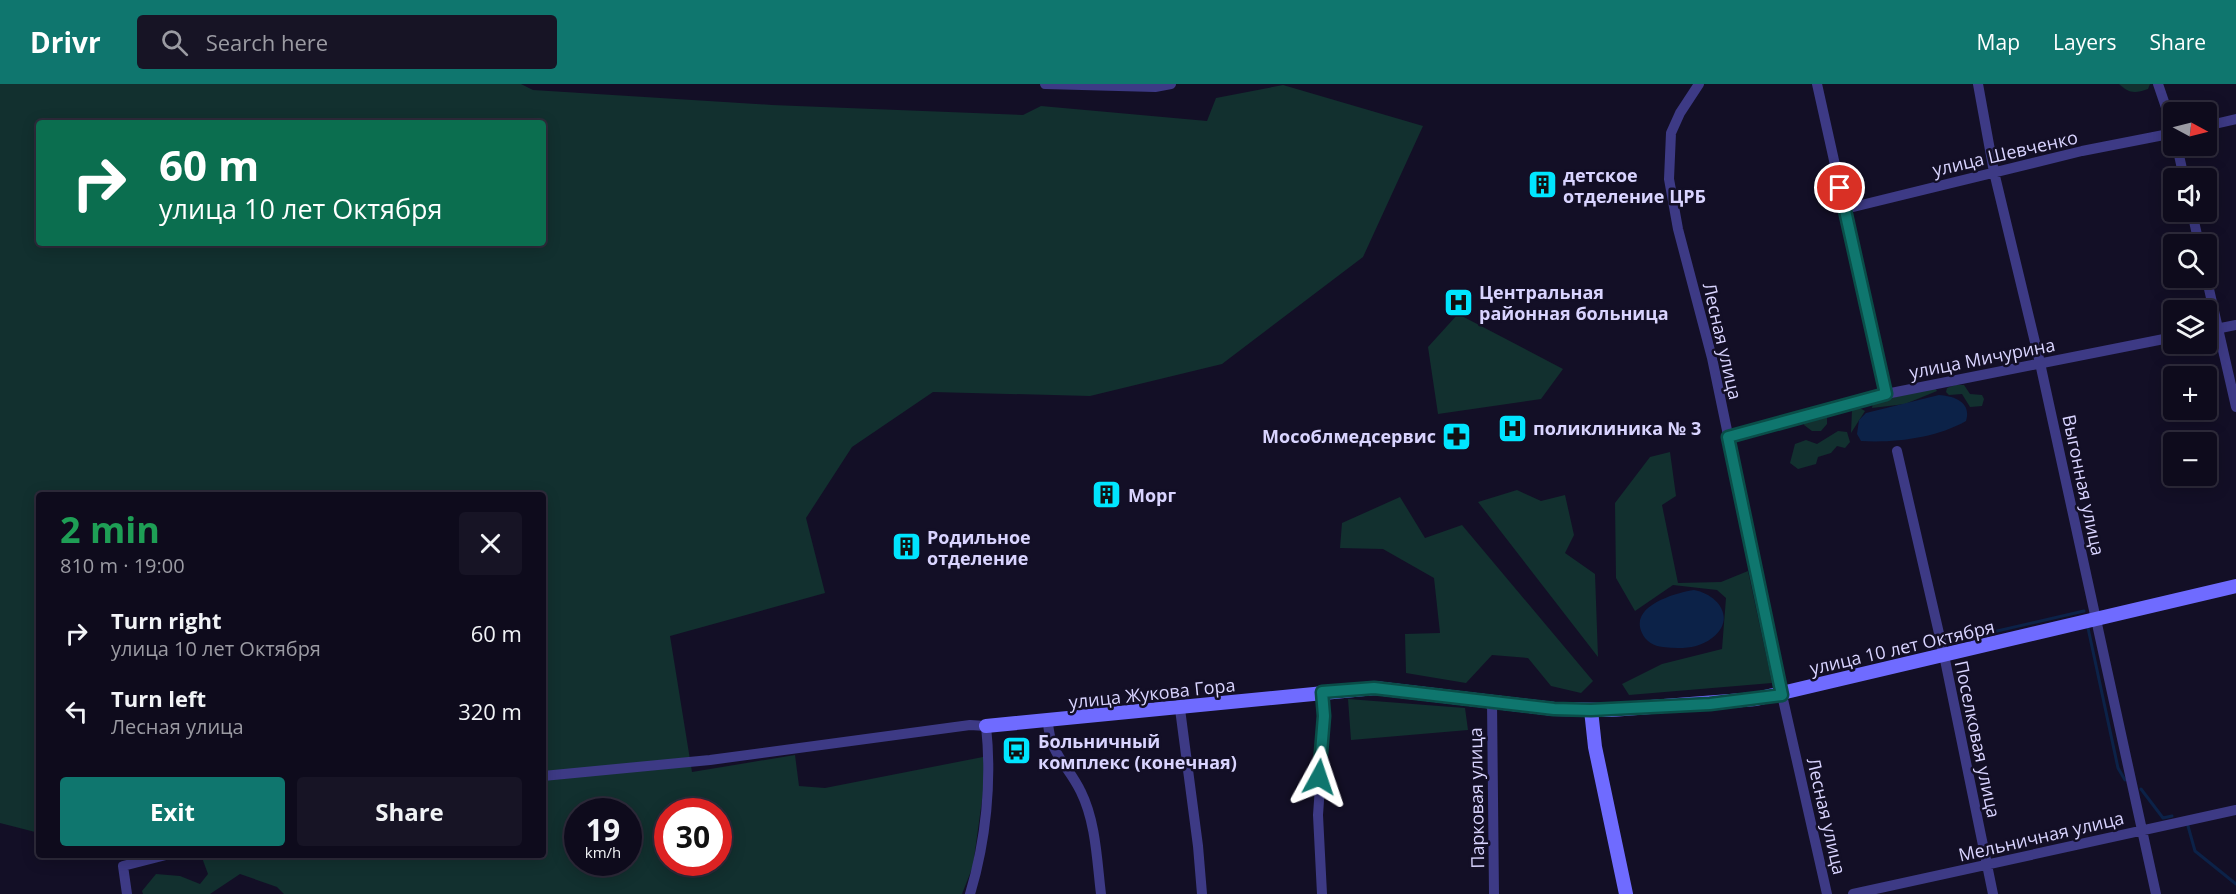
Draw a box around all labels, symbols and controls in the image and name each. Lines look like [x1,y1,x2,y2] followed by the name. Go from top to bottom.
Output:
[137,15,557,69] search box
[30,23,101,61] text: Drivr
[158,26,191,59] icon: search
[206,27,328,57] text: Search here
[1977,28,2020,56] text: Map
[2053,28,2117,56] text: Layers
[2150,28,2206,56] text: Share
[2163,102,2217,156] north arrow
[2163,102,2217,486] map controls
[1930,125,2080,181] street label: улица Шевченко
[159,136,259,193] text: 60 m
[60,144,138,222] icon: right
[1814,162,1865,213] pin
[1563,163,1706,208] place label: детское отделение ЦРБ
[2163,168,2217,222] button: sound
[1526,169,1558,201] building icon: детское отделение ЦРБ
[1823,171,1856,204] icon: arrive
[159,190,442,227] text: улица 10 лет Октября
[2163,234,2217,288] button: search
[1479,280,1669,325] place label: Центральная районная больница
[1698,280,1748,402] street label: Лесная улица
[1442,286,1474,318] hospital icon: Центральная районная больница
[2163,300,2217,354] button: layers
[1907,332,2057,384] street label: улица Мичурина
[2163,366,2217,420] button: +
[1496,412,1528,444] hospital icon: поликлиника № 3
[2057,412,2111,558] street label: Выгонная улица
[1533,416,1701,440] place label: поликлиника № 3
[1441,420,1473,452] pharmacy icon: Мособлмедсервис
[1262,424,1436,448] place label: Мособлмедсервис
[2163,432,2217,486] button: −
[1091,479,1123,511] building icon: Морг
[1128,483,1177,507] place label: Морг
[60,505,160,554] text: 2 min
[459,512,522,575] button: close
[927,525,1031,570] place label: Родильное отделение
[890,531,922,563] building icon: Родильное отделение
[60,552,185,579] text: 810 m · 19:00
[111,605,222,635] text: Turn right
[1807,614,1997,680] street label: улица 10 лет Октября
[60,617,93,650] icon: right
[471,618,522,648] text: 60 m
[111,635,321,662] text: улица 10 лет Октября
[1950,658,2006,820] street label: Поселковая улица
[1068,672,1236,714] street label: улица Жукова Гора
[111,683,206,713] text: Turn left
[60,695,93,728] icon: left
[458,696,522,726] text: 320 m
[111,713,244,740] text: Лесная улица
[1463,727,1489,869] street label: Парковая улица
[1038,729,1237,774] place label: Больничный комплекс (конечная)
[1001,735,1033,767] bus stop icon: Больничный комплекс (конечная)
[1287,745,1351,809] position arrow
[1802,755,1852,877] street label: Лесная улица
[60,777,285,846] button: Exit
[297,777,522,846] button: Share
[654,798,732,876] speed limit sign: 30
[1956,805,2126,867] street label: Мельничная улица
[586,809,620,850] text: 19
[585,842,621,862] text: km/h

